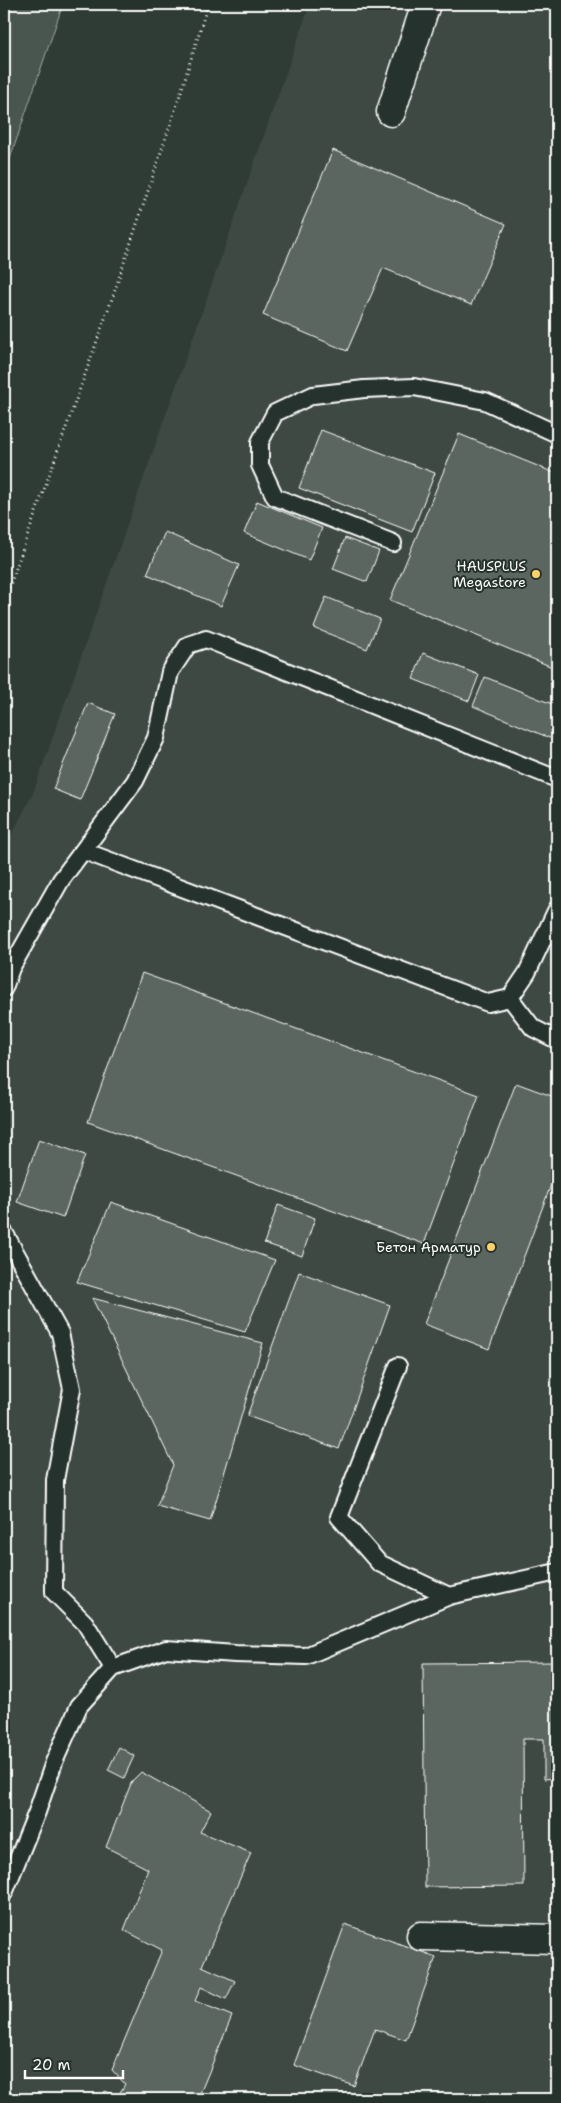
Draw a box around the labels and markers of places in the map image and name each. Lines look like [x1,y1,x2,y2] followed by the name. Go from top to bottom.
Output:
[453,557,526,591] place label: HAUSPLUS Megastore
[530,568,542,580] marker: HAUSPLUS Megastore
[376,1238,481,1256] place label: Бетон Арматур
[485,1241,497,1253] marker: Бетон Арматур

